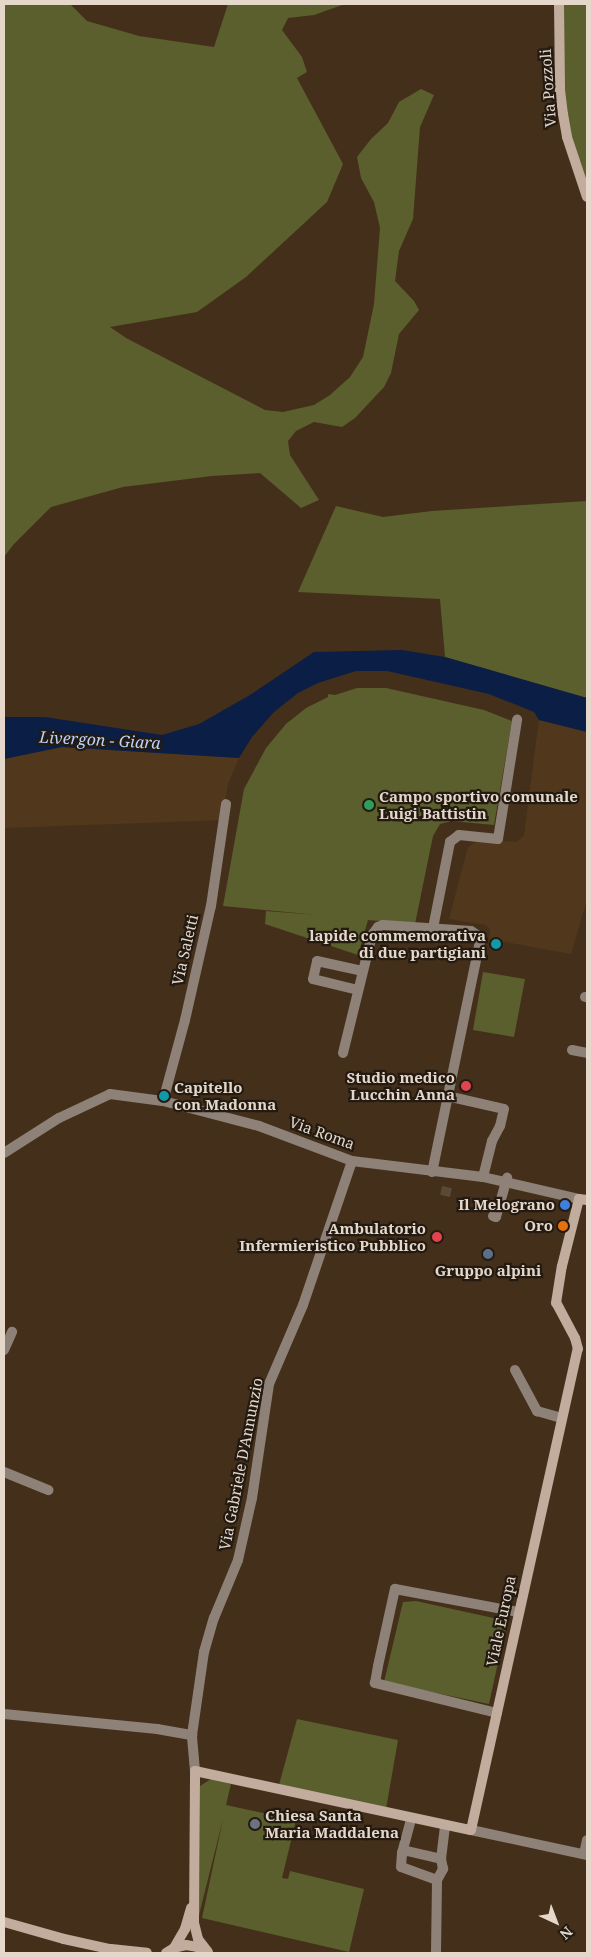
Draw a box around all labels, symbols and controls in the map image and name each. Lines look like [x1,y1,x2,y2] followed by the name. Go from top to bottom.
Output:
[536,48,560,128] street label: Via Pozzoli
[39,727,161,753] water label: Livergon - Giara
[379,787,578,822] place label: Campo sportivo comunale Luigi Battistin
[363,799,375,811] marker: Campo sportivo comunale Luigi Battistin
[168,913,202,987] street label: Via Saletti
[309,926,486,961] place label: lapide commemorativa di due partigiani
[490,938,502,950] marker: lapide commemorativa di due partigiani
[347,1068,455,1103] place label: Studio medico Lucchin Anna
[174,1078,276,1113] place label: Capitello con Madonna
[459,1079,473,1093] marker: Studio medico Lucchin Anna
[158,1090,170,1102] marker: Capitello con Madonna
[287,1113,357,1153] street label: Via Roma
[458,1196,555,1214] place label: Il Melograno
[559,1199,571,1211] marker: Il Melograno
[524,1217,553,1235] place label: Oro
[239,1219,426,1254] place label: Ambulatorio Infermieristico Pubblico
[557,1220,569,1232] marker: Oro
[430,1230,444,1244] marker: Ambulatorio Infermieristico Pubblico
[482,1248,494,1260] marker: Gruppo alpini
[435,1262,541,1280] place label: Gruppo alpini
[215,1376,267,1552] street label: Via Gabriele D'Annunzio
[483,1574,519,1668] street label: Viale Europa
[265,1806,399,1841] place label: Chiesa Santa Maria Maddalena
[249,1818,261,1830] marker: Chiesa Santa Maria Maddalena
[531,1897,581,1947] north arrow
[556,1923,577,1944] text: N

